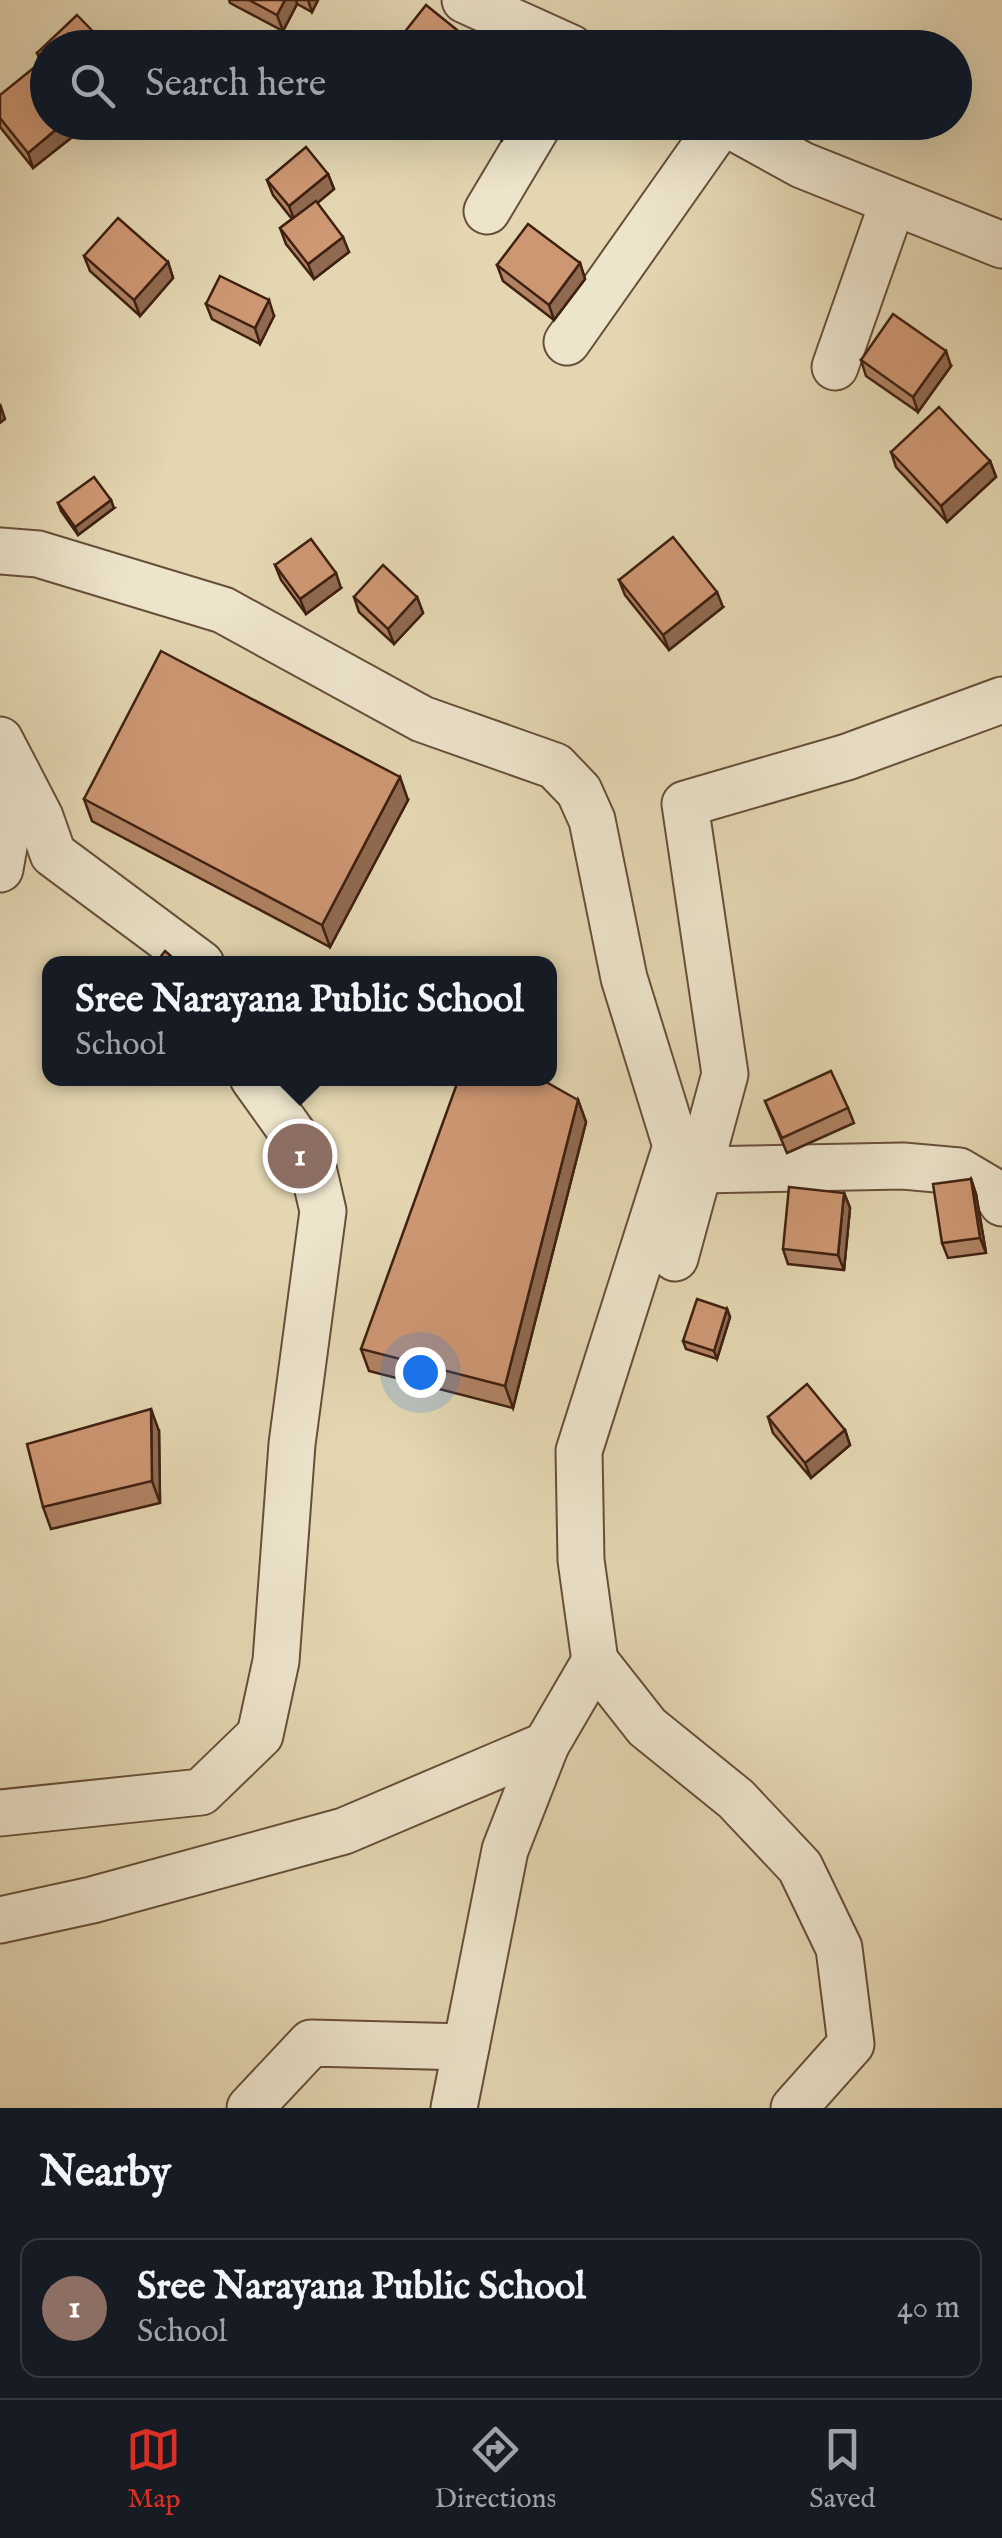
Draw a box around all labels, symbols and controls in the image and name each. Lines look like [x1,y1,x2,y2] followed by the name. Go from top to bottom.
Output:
[30,30,972,140] search box
[65,58,120,113] icon: search
[145,61,326,109] text: Search here
[42,956,557,1086] popup
[75,977,524,1025] text: Sree Narayana Public School
[75,1025,165,1066] text: School
[268,1118,332,1194] pin: 1
[395,1347,446,1398] your location
[40,2147,171,2200] text: Nearby
[137,2264,586,2312] text: Sree Narayana Public School
[69,2288,80,2329] text: 1
[897,2288,960,2329] text: 40 m
[137,2312,227,2353] text: School
[126,2422,181,2517] tab: Map
[434,2422,556,2517] tab: Directions
[809,2422,876,2517] tab: Saved

